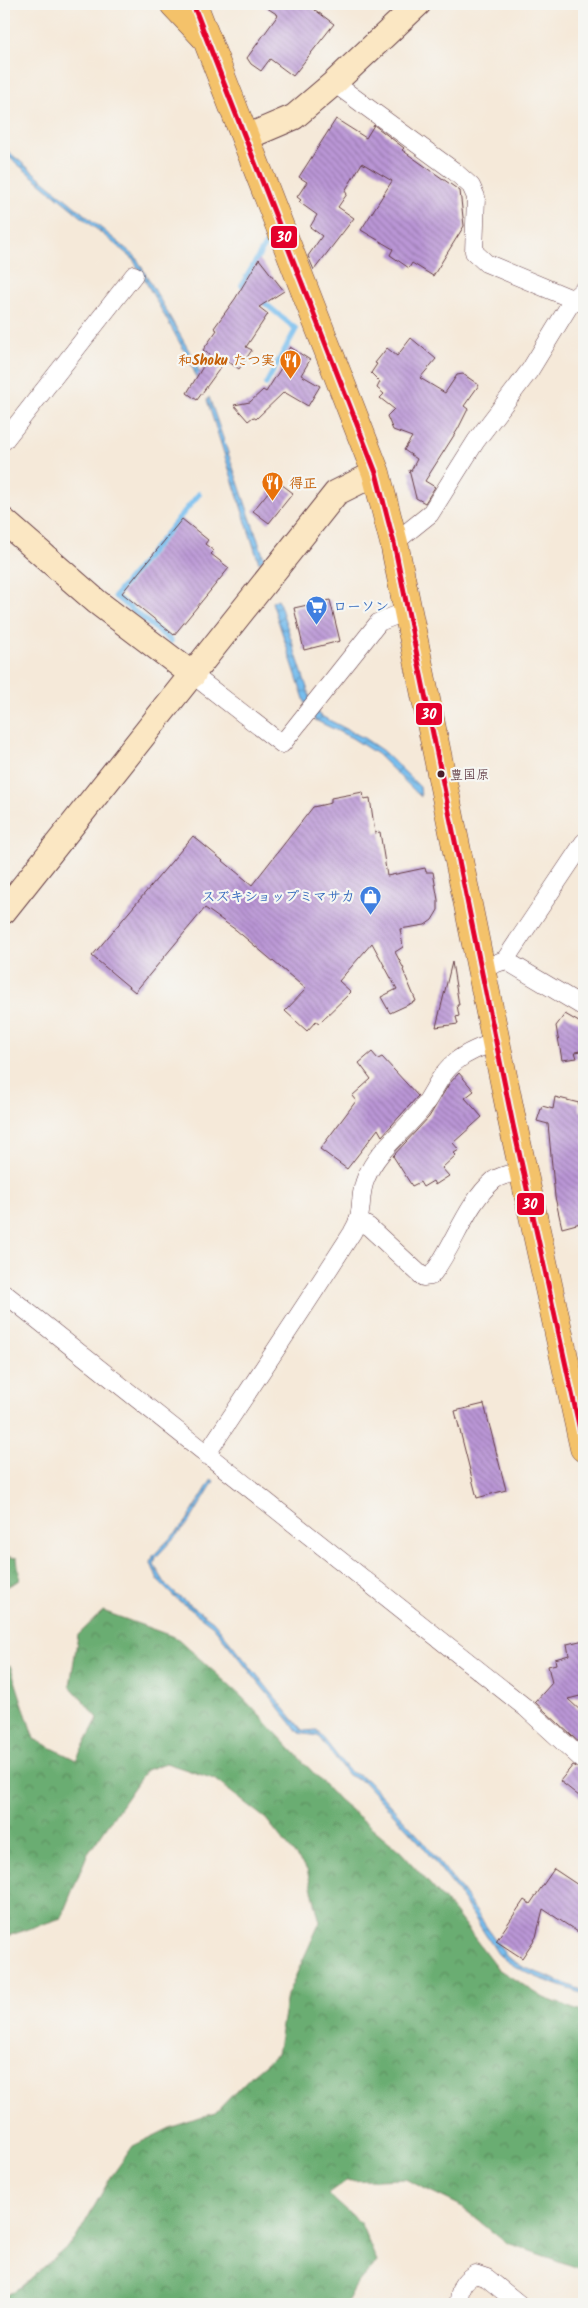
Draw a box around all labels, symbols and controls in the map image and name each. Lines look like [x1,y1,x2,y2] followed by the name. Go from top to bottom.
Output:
[270,225,298,249] line badge: 30
[276,227,292,249] text: 30
[279,348,303,379] restaurant icon: 和Shoku たつ実
[178,350,275,372] place label: 和Shoku たつ実
[261,471,285,502] restaurant icon: 得正
[289,473,317,495] place label: 得正
[305,594,329,625] supermarket icon: ローソン
[333,596,389,618] place label: ローソン
[415,702,443,726] line badge: 30
[421,704,437,726] text: 30
[450,765,489,786] place label: 豊国原
[436,769,446,779] marker: 豊国原
[359,884,383,915] shop icon: スズキショップミマサカ
[202,886,355,908] place label: スズキショップミマサカ
[516,1192,545,1216] line badge: 30
[522,1194,538,1216] text: 30

